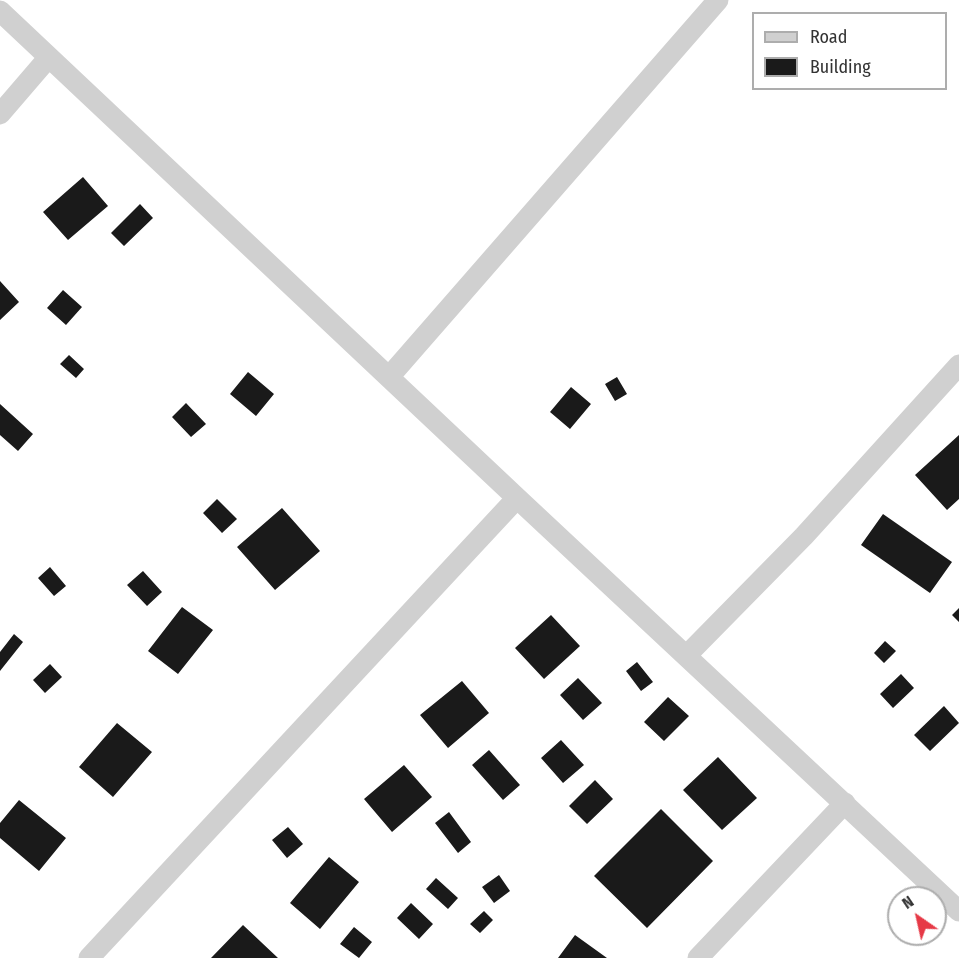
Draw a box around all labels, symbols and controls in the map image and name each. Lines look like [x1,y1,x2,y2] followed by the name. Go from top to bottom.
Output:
[752,12,947,90] legend
[810,26,847,48] text: Road
[810,56,871,78] text: Building
[887,886,947,946] north arrow
[898,892,917,913] text: N

